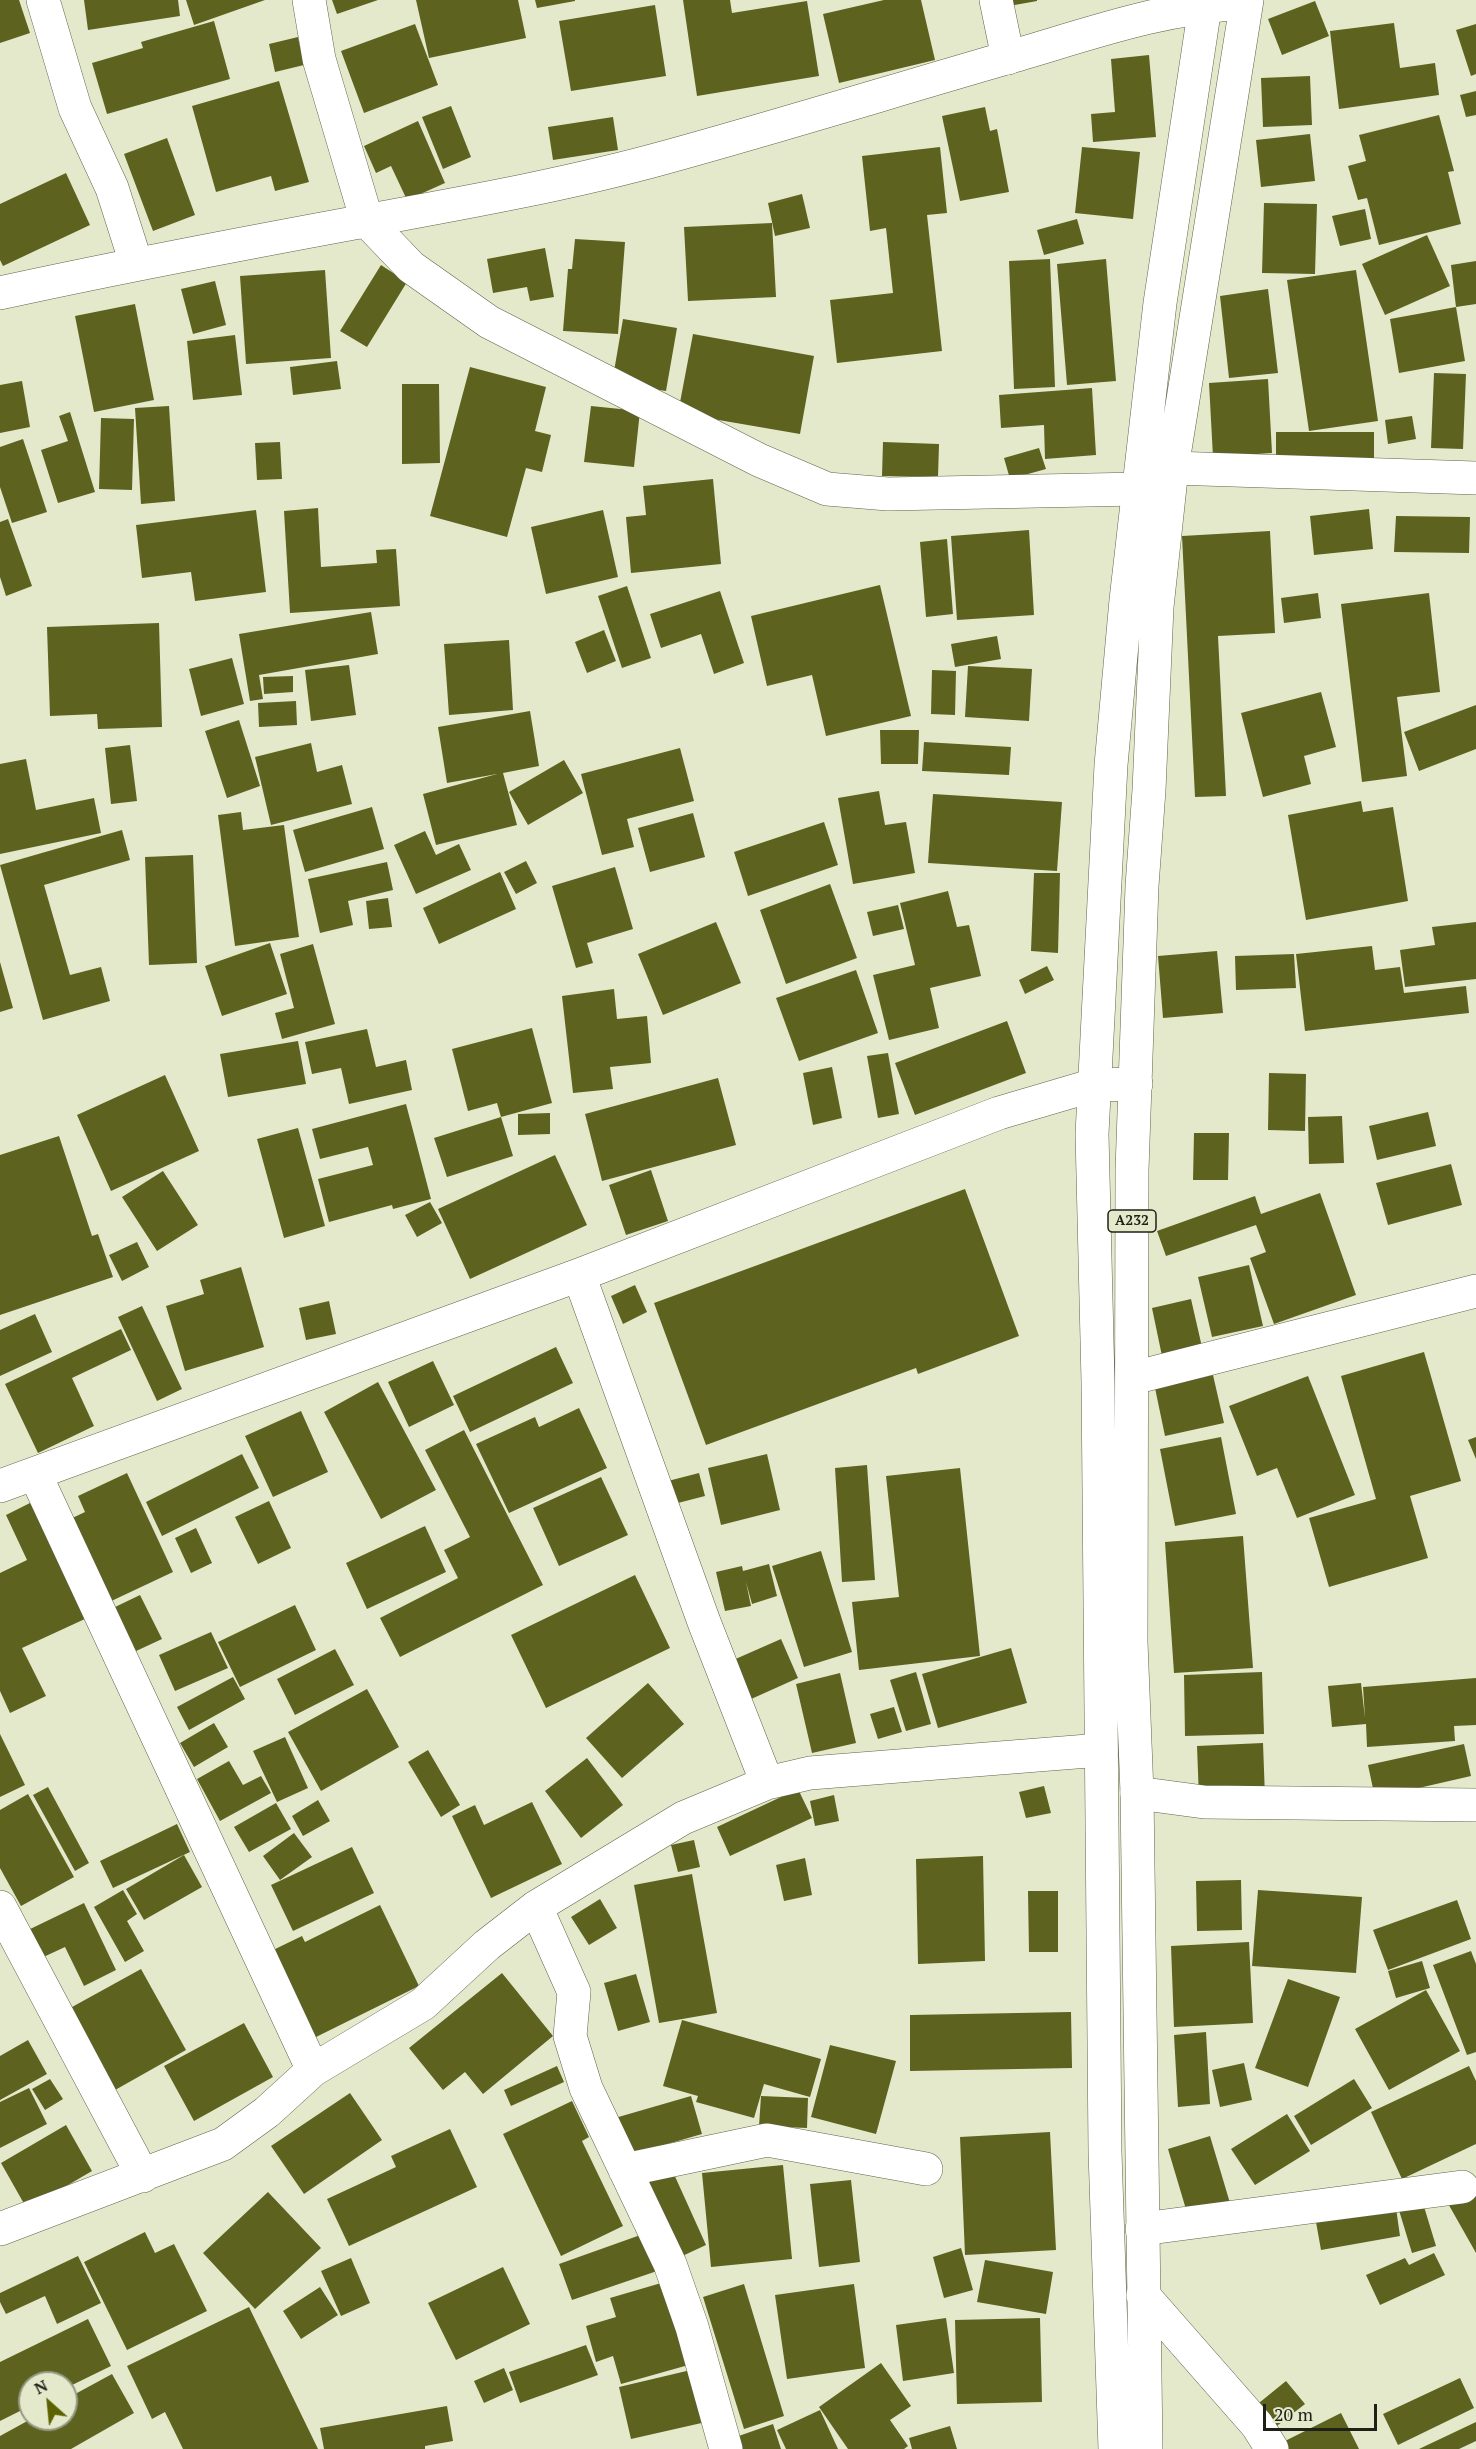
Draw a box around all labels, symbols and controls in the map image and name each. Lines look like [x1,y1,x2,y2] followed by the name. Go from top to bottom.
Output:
[1108,1210,1156,1232] road number: A232
[18,2371,78,2431] north arrow
[30,2374,51,2399] text: N
[1266,2392,1380,2430] scale bar
[1274,2402,1313,2426] text: 20 m

